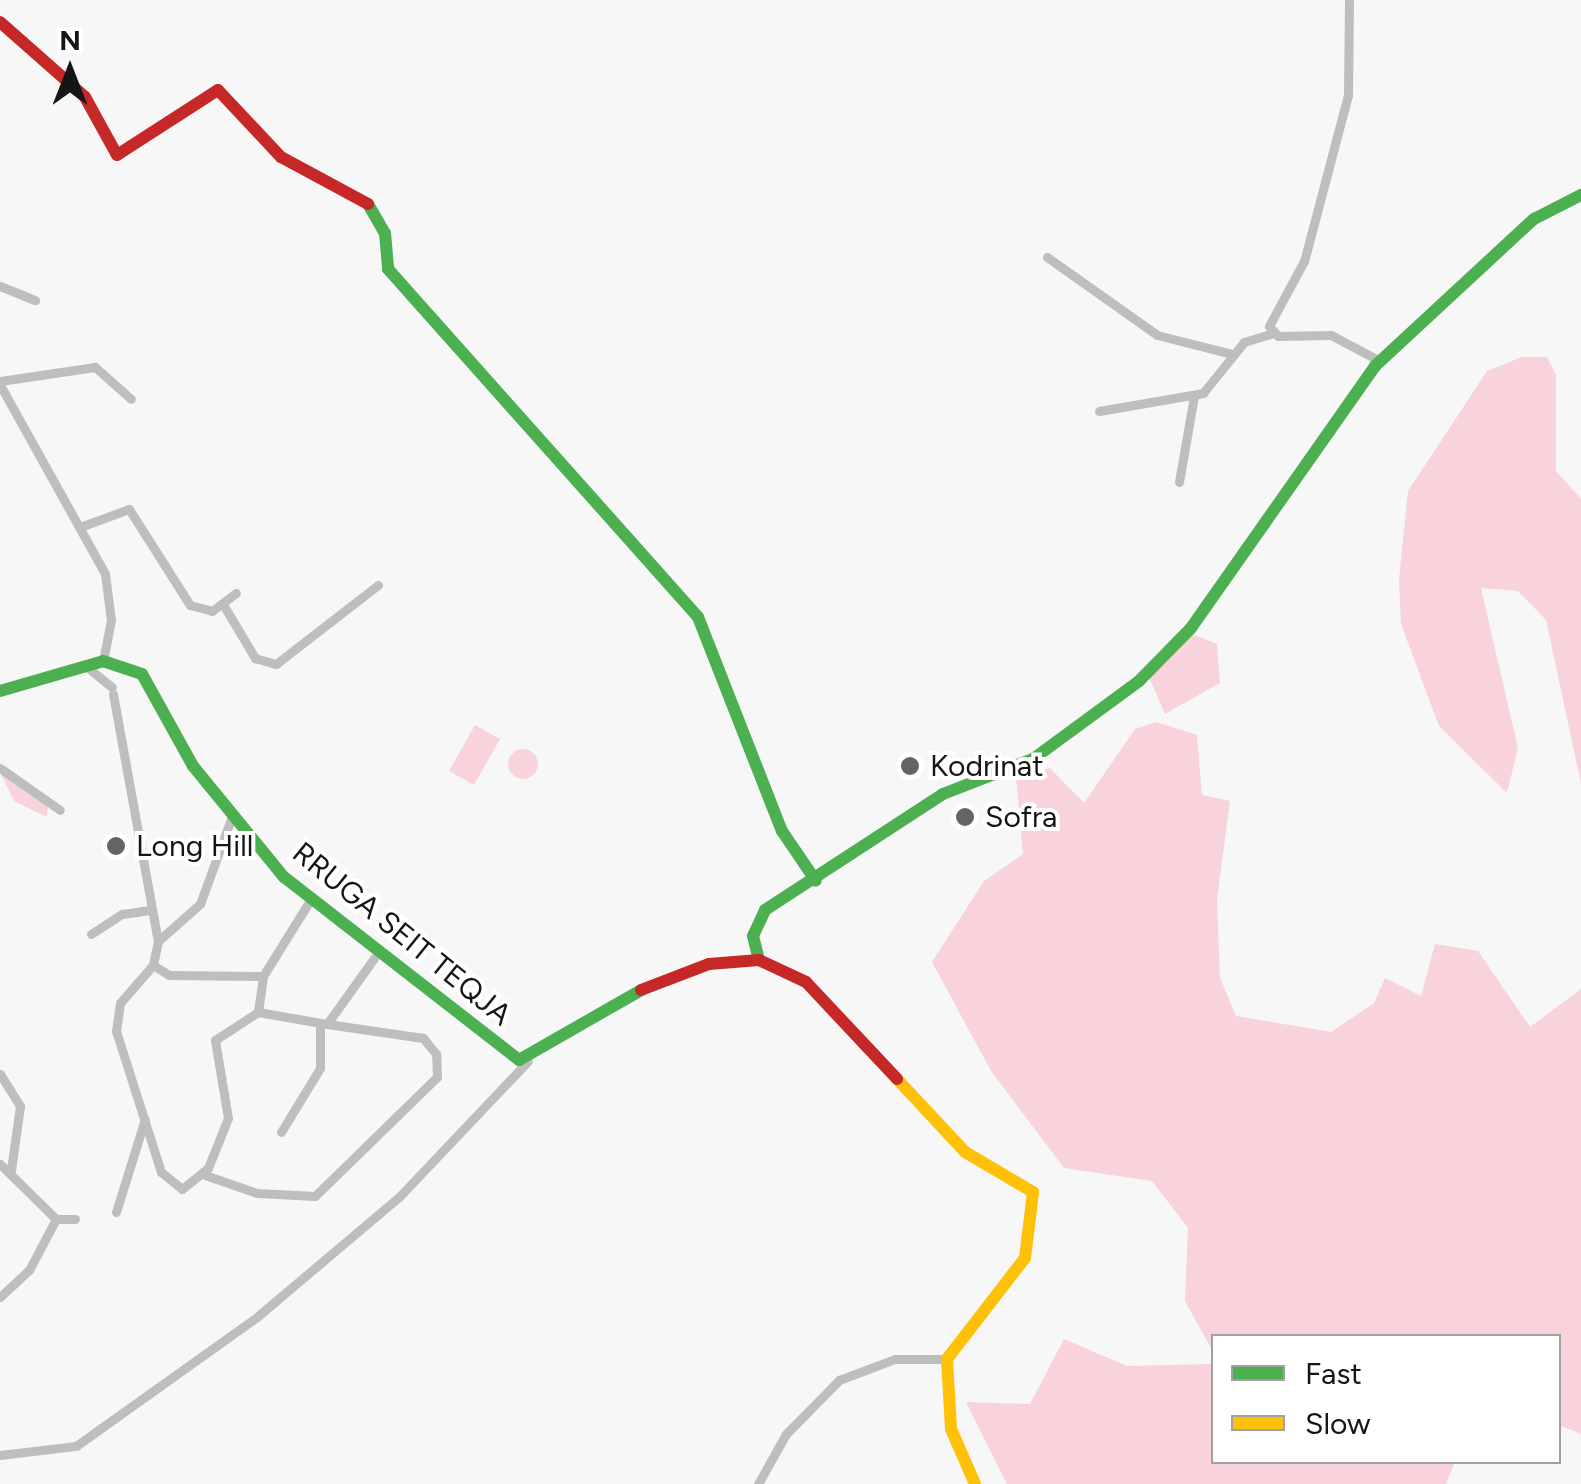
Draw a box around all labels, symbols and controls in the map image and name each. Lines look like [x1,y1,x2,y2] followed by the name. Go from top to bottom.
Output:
[20,20,120,120] north arrow
[59,23,81,57] text: N
[930,748,1044,784] place label: Kodrinat
[899,755,921,777] marker: Kodrinat
[985,799,1057,835] place label: Sofra
[954,806,976,828] marker: Sofra
[136,828,253,864] place label: Long Hill
[105,835,127,857] marker: Long Hill
[285,835,519,1033] street label: RRUGA SEIT TEQJA
[1211,1334,1561,1464] legend
[1305,1355,1362,1392] text: Fast
[1305,1405,1371,1442] text: Slow

